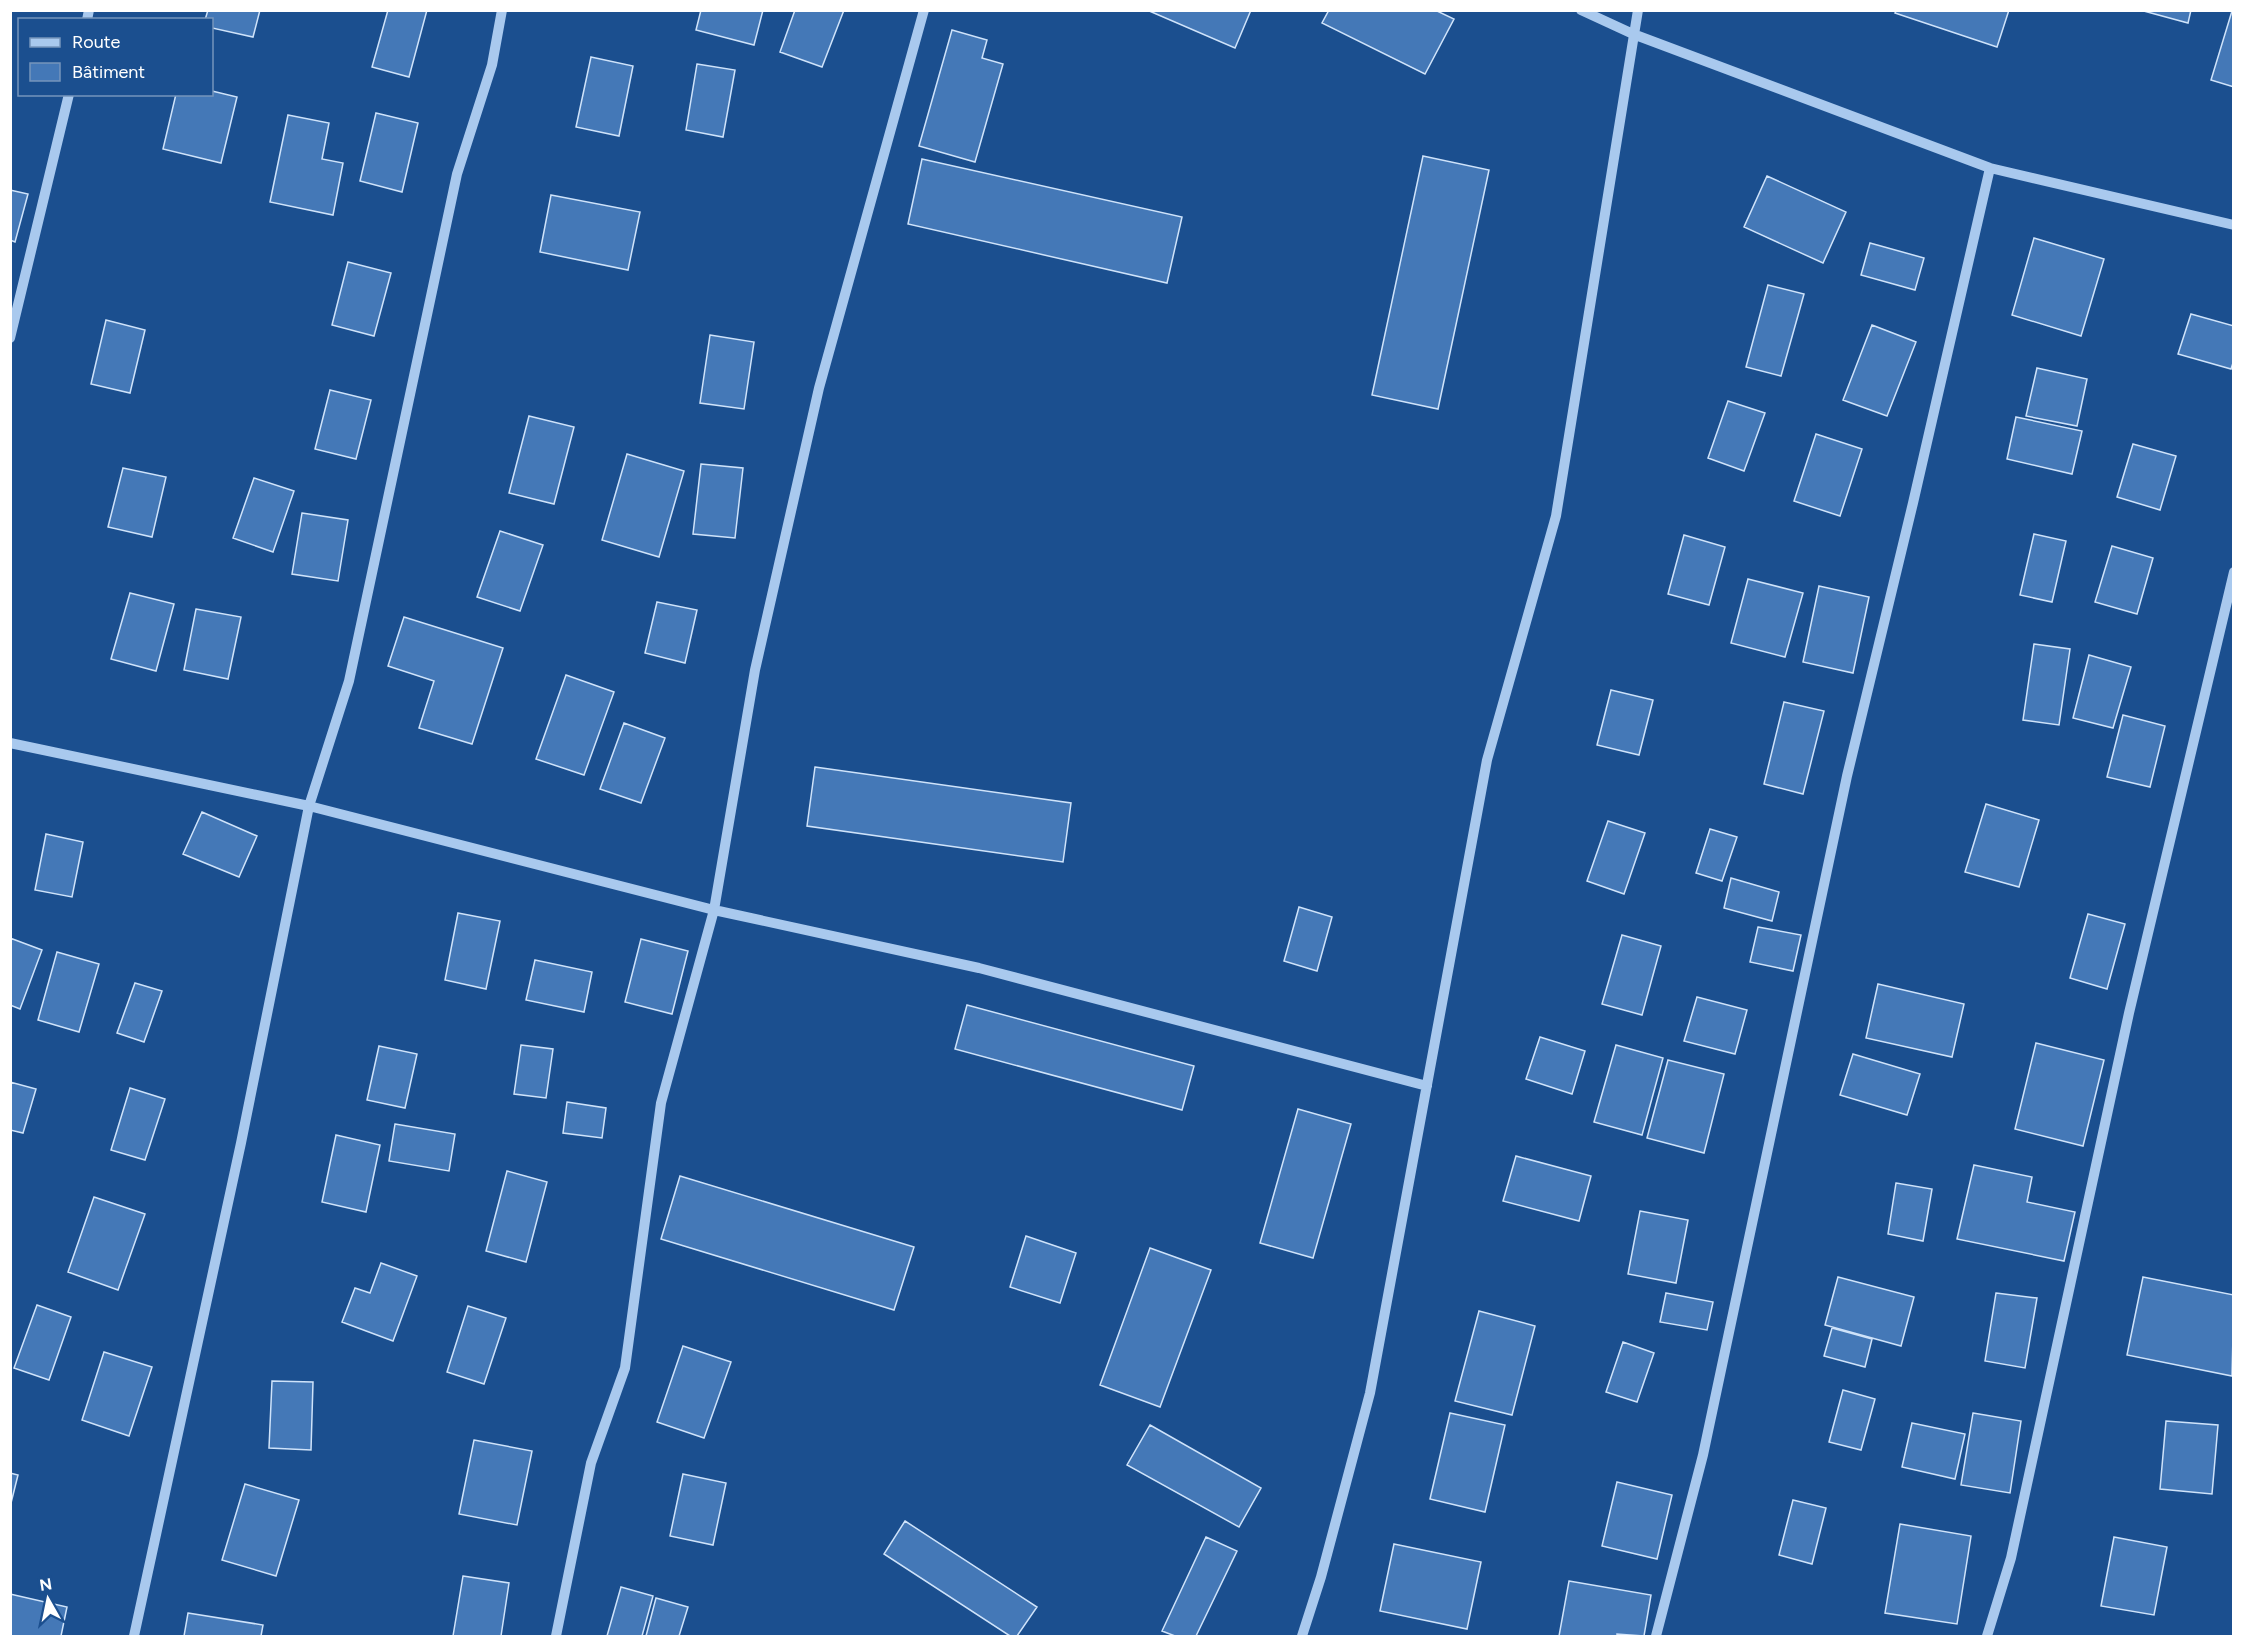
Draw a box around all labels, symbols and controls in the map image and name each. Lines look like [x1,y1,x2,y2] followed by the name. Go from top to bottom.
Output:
[18,18,213,96] legend
[72,31,121,53] text: Route
[72,61,145,83] text: Bâtiment
[18,1569,78,1629] north arrow
[38,1574,53,1595] text: N

